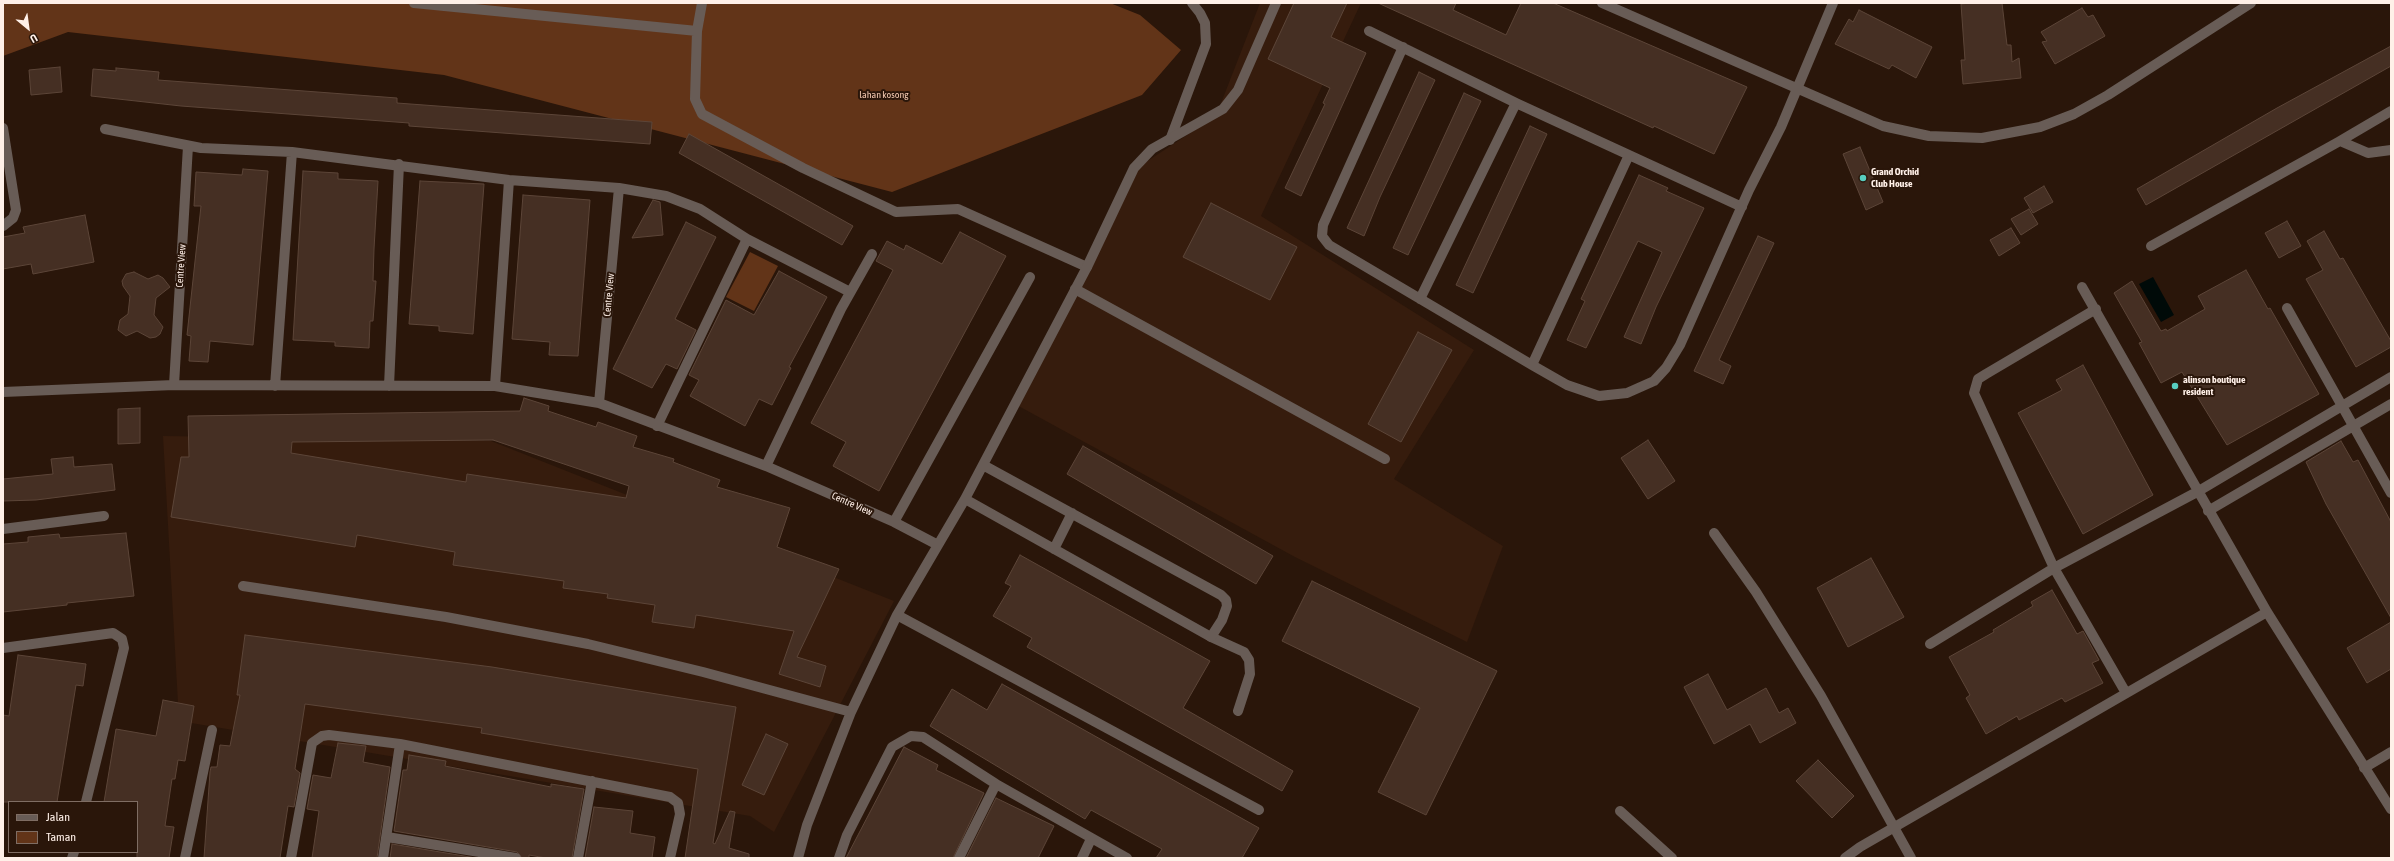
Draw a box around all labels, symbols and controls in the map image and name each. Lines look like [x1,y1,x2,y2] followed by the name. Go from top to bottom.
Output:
[8,8,48,48] north arrow
[28,32,40,45] text: U
[859,89,909,101] park label: lahan kosong
[1871,166,1919,190] place label: Grand Orchid Club House
[1858,173,1868,183] marker: Grand Orchid Club House
[174,244,188,288] street label: Centre View
[601,273,617,317] street label: Centre View
[2183,374,2245,398] place label: alinson boutique resident
[2170,381,2180,391] marker: alinson boutique resident
[830,490,874,518] street label: Centre View
[8,801,138,853] legend
[46,810,70,824] text: Jalan
[46,830,76,844] text: Taman

